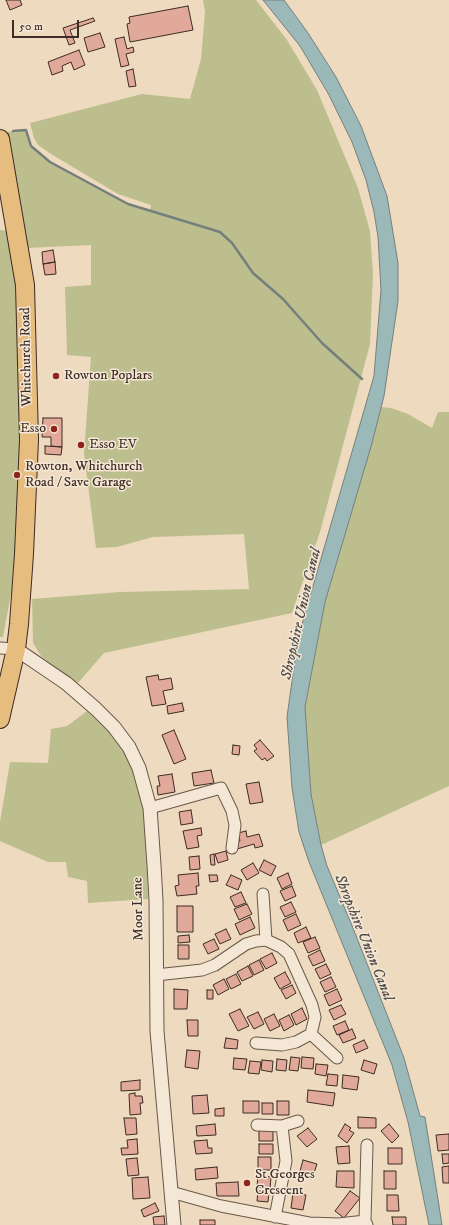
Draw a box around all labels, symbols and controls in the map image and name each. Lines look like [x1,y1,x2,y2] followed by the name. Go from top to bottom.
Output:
[14,12,81,38] scale bar
[19,19,43,34] text: 50 m
[18,307,36,407] street label: Whitchurch Road
[64,368,152,384] place label: Rowton Poplars
[51,371,61,381] marker: Rowton Poplars
[20,421,46,437] place label: Esso
[49,424,59,434] marker: Esso
[89,437,137,453] place label: Esso EV
[76,440,86,450] marker: Esso EV
[25,459,143,492] place label: Rowton, Whitchurch Road / Save Garage
[12,470,22,480] marker: Rowton, Whitchurch Road / Save Garage
[278,546,326,682] water label: Shropshire Union Canal
[329,872,397,1004] water label: Shropshire Union Canal
[130,877,148,941] street label: Moor Lane
[255,1167,315,1200] place label: St Georges Crescent
[242,1178,252,1188] marker: St Georges Crescent

